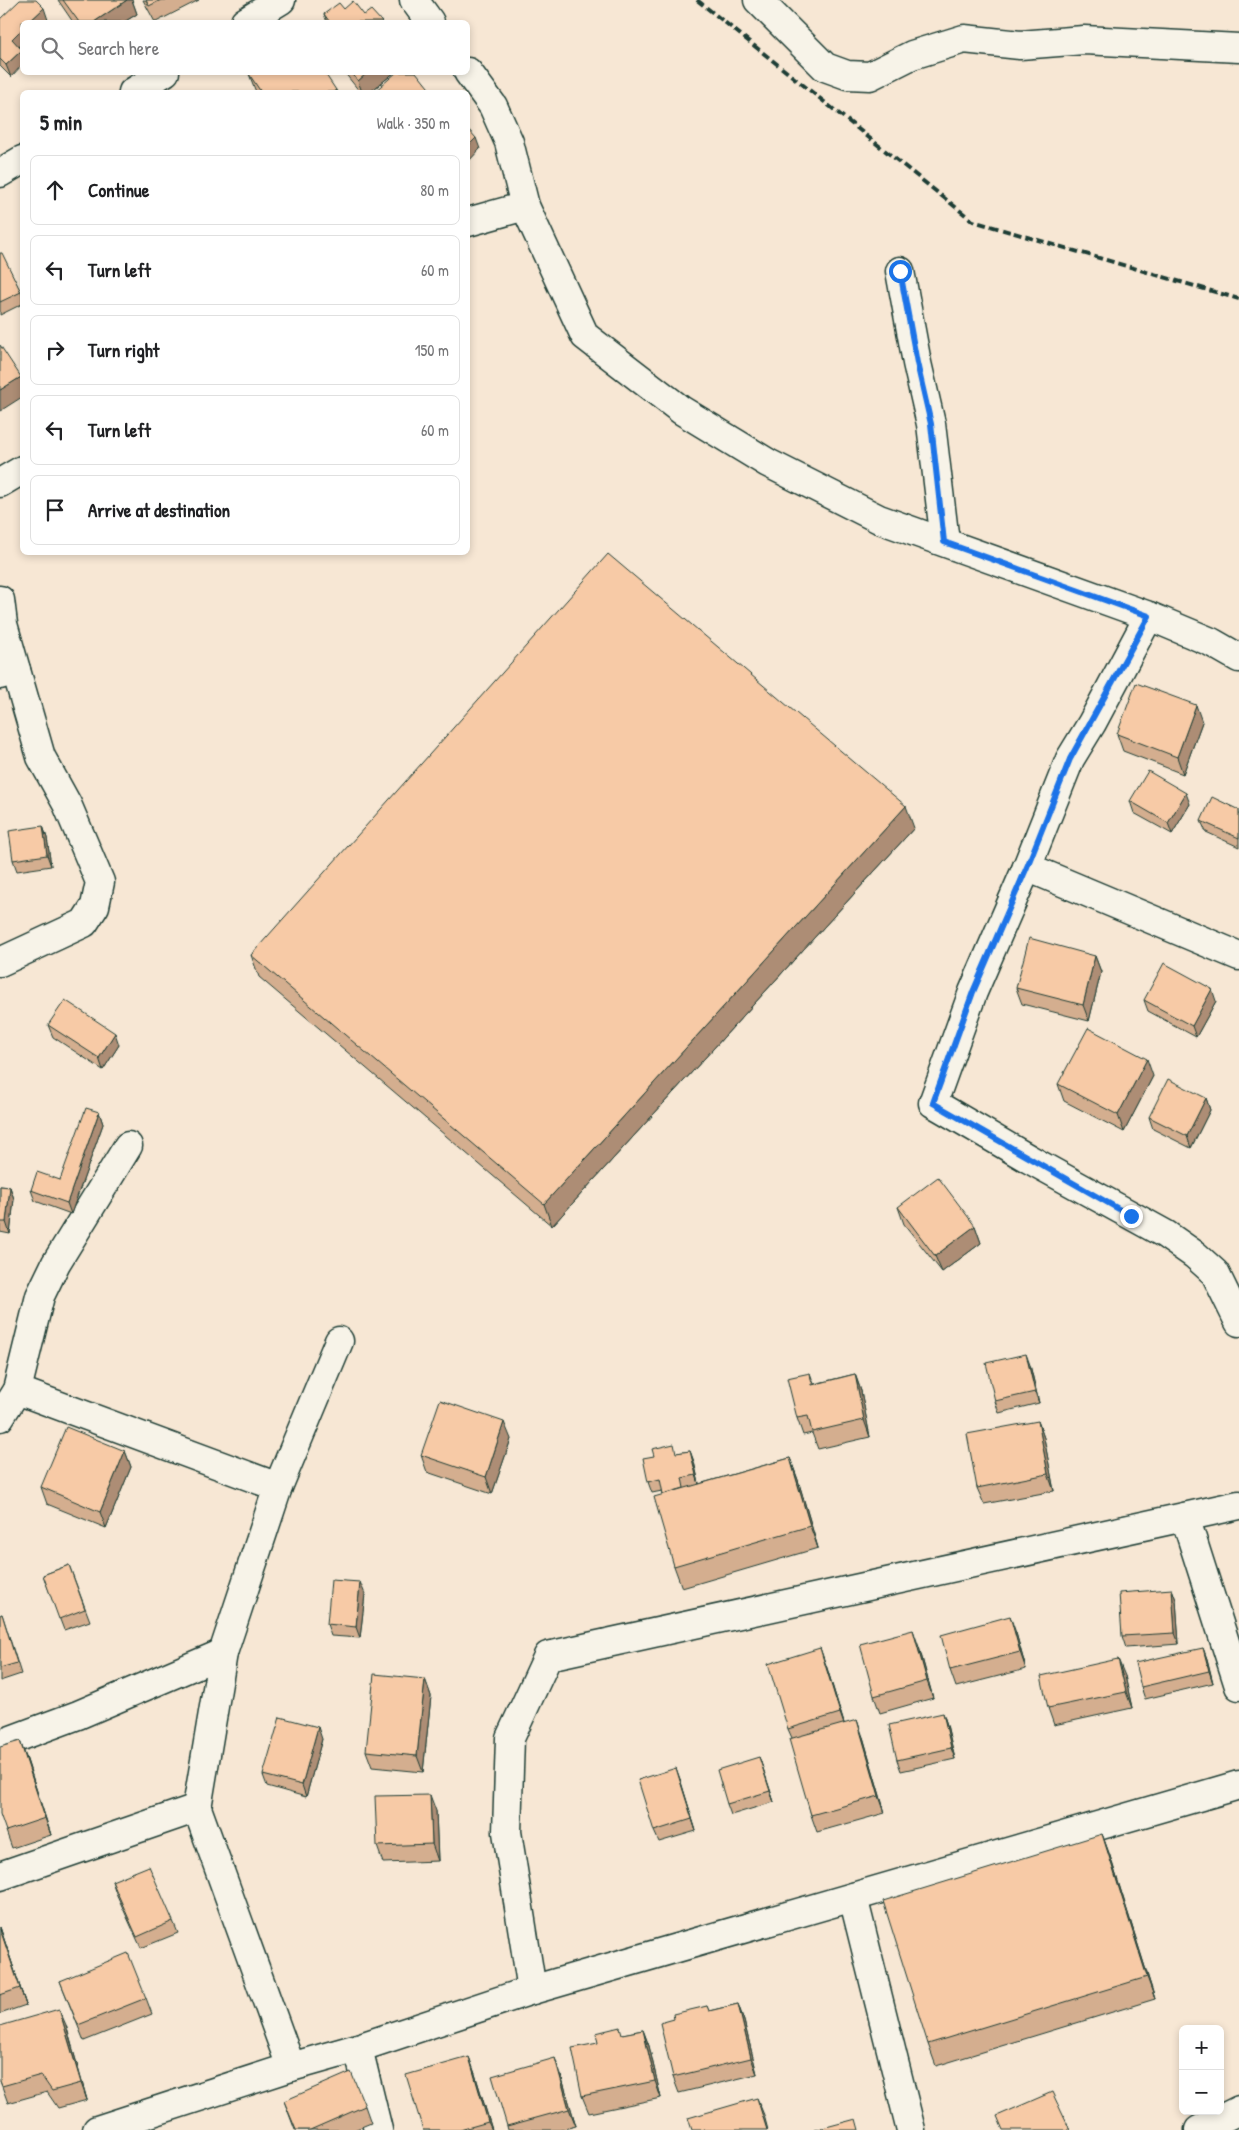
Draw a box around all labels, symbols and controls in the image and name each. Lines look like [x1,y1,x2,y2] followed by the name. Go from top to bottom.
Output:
[20,20,470,75] search box
[38,34,66,62] icon: search
[78,35,159,61] text: Search here
[40,108,82,137] text: 5 min
[377,112,450,134] text: Walk · 350 m
[41,176,69,204] icon: ahead
[88,177,149,203] text: Continue
[420,179,449,201] text: 80 m
[41,256,69,284] icon: left
[88,257,151,283] text: Turn left
[421,259,449,281] text: 60 m
[889,260,912,283] route start
[41,336,69,364] icon: right
[88,337,159,363] text: Turn right
[415,339,449,361] text: 150 m
[41,416,69,444] icon: left
[88,417,151,443] text: Turn left
[421,419,449,441] text: 60 m
[41,496,69,524] icon: arrive
[88,497,230,523] text: Arrive at destination
[1120,1205,1143,1228] route end
[1179,2025,1224,2115] map controls
[1179,2025,1224,2070] button: +
[1179,2070,1224,2115] button: −

